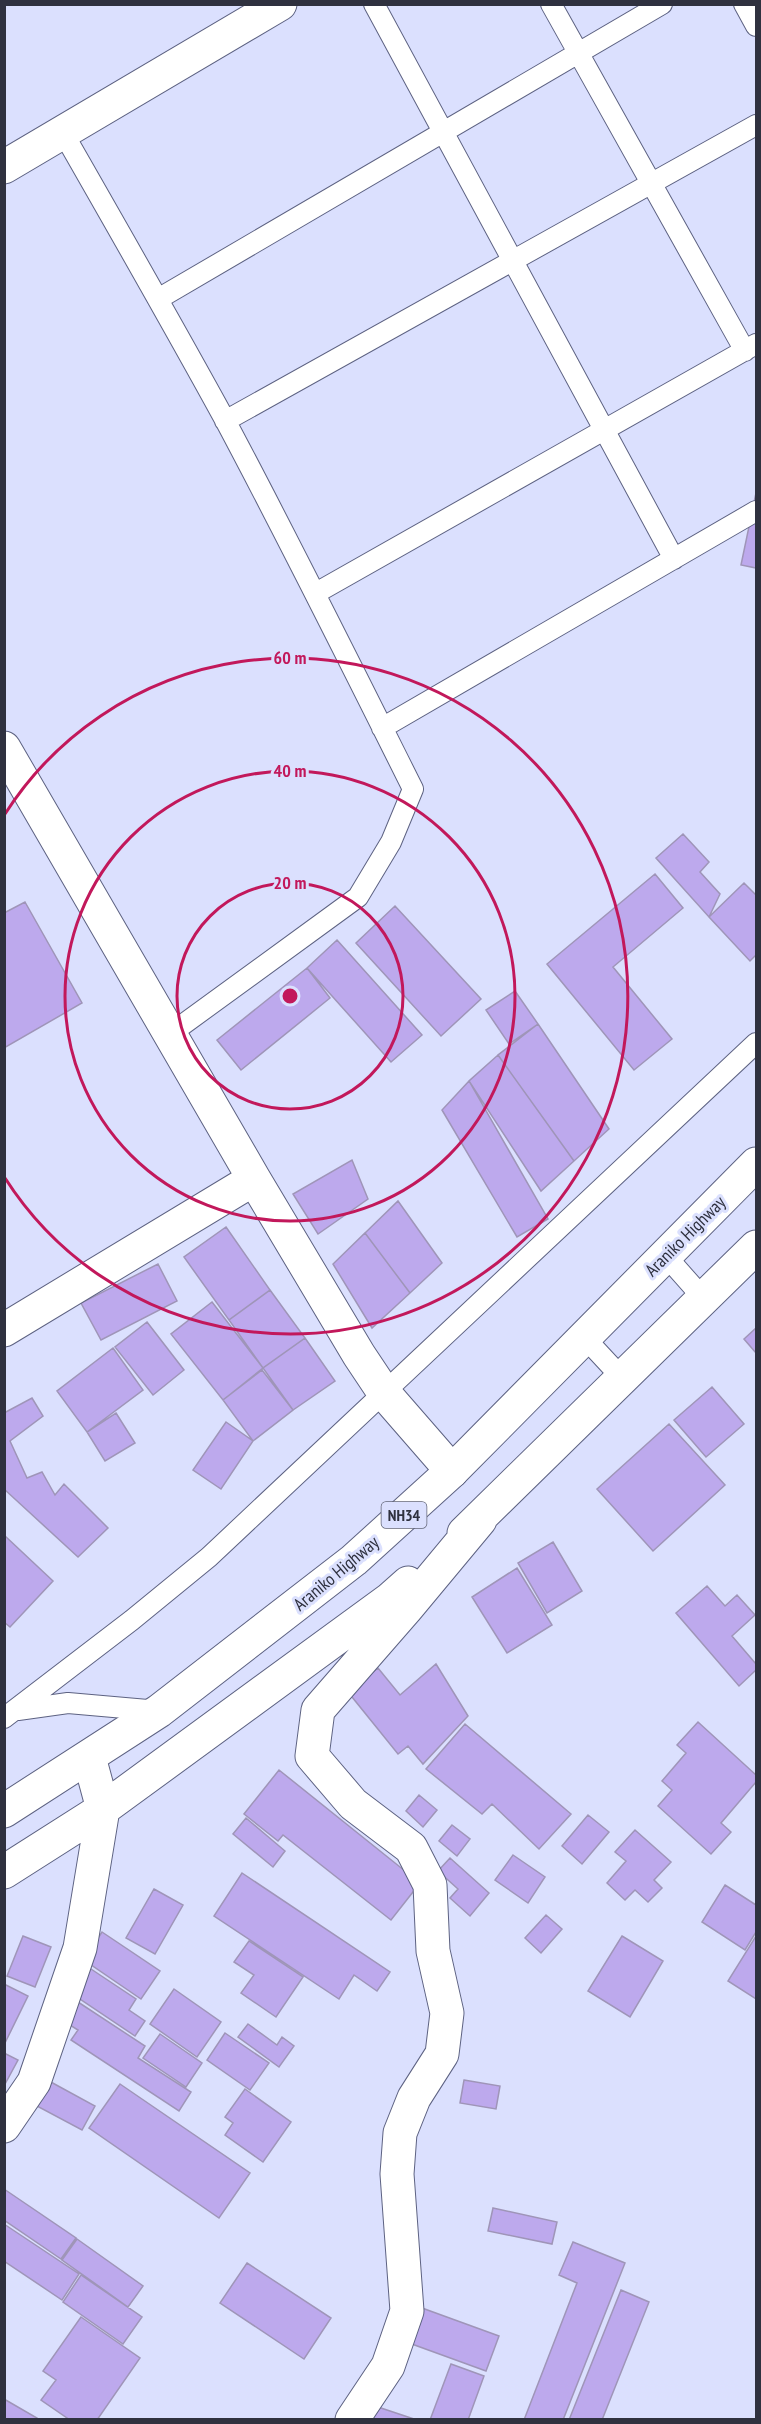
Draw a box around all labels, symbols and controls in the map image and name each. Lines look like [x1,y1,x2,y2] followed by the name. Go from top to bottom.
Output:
[274,646,306,669] text: 60 m
[274,759,306,782] text: 40 m
[274,871,306,894] text: 20 m
[280,986,300,1006] centre of rings
[640,1191,730,1281] street label: Araniko Highway
[382,1502,426,1528] road number: NH34
[289,1530,384,1615] street label: Araniko Highway

